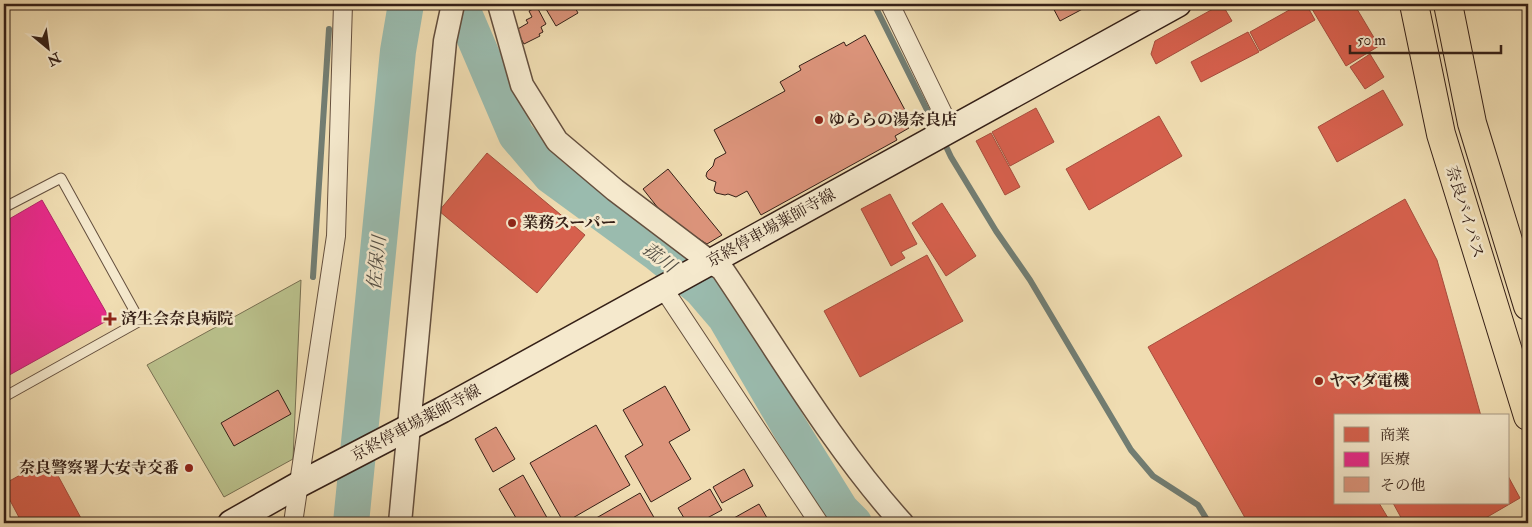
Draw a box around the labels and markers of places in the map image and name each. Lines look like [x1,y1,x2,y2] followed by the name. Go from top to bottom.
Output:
[829,110,957,130] place label: ゆららの湯奈良店
[813,114,825,126] marker: ゆららの湯奈良店
[522,213,616,233] place label: 業務スーパー
[506,217,518,229] marker: 業務スーパー
[121,309,233,329] place label: 済生会奈良病院
[103,312,117,326] marker: 済生会奈良病院
[1329,371,1409,391] place label: ヤマダ電機
[1313,375,1325,387] marker: ヤマダ電機
[19,458,179,478] place label: 奈良警察署大安寺交番
[183,462,195,474] marker: 奈良警察署大安寺交番

